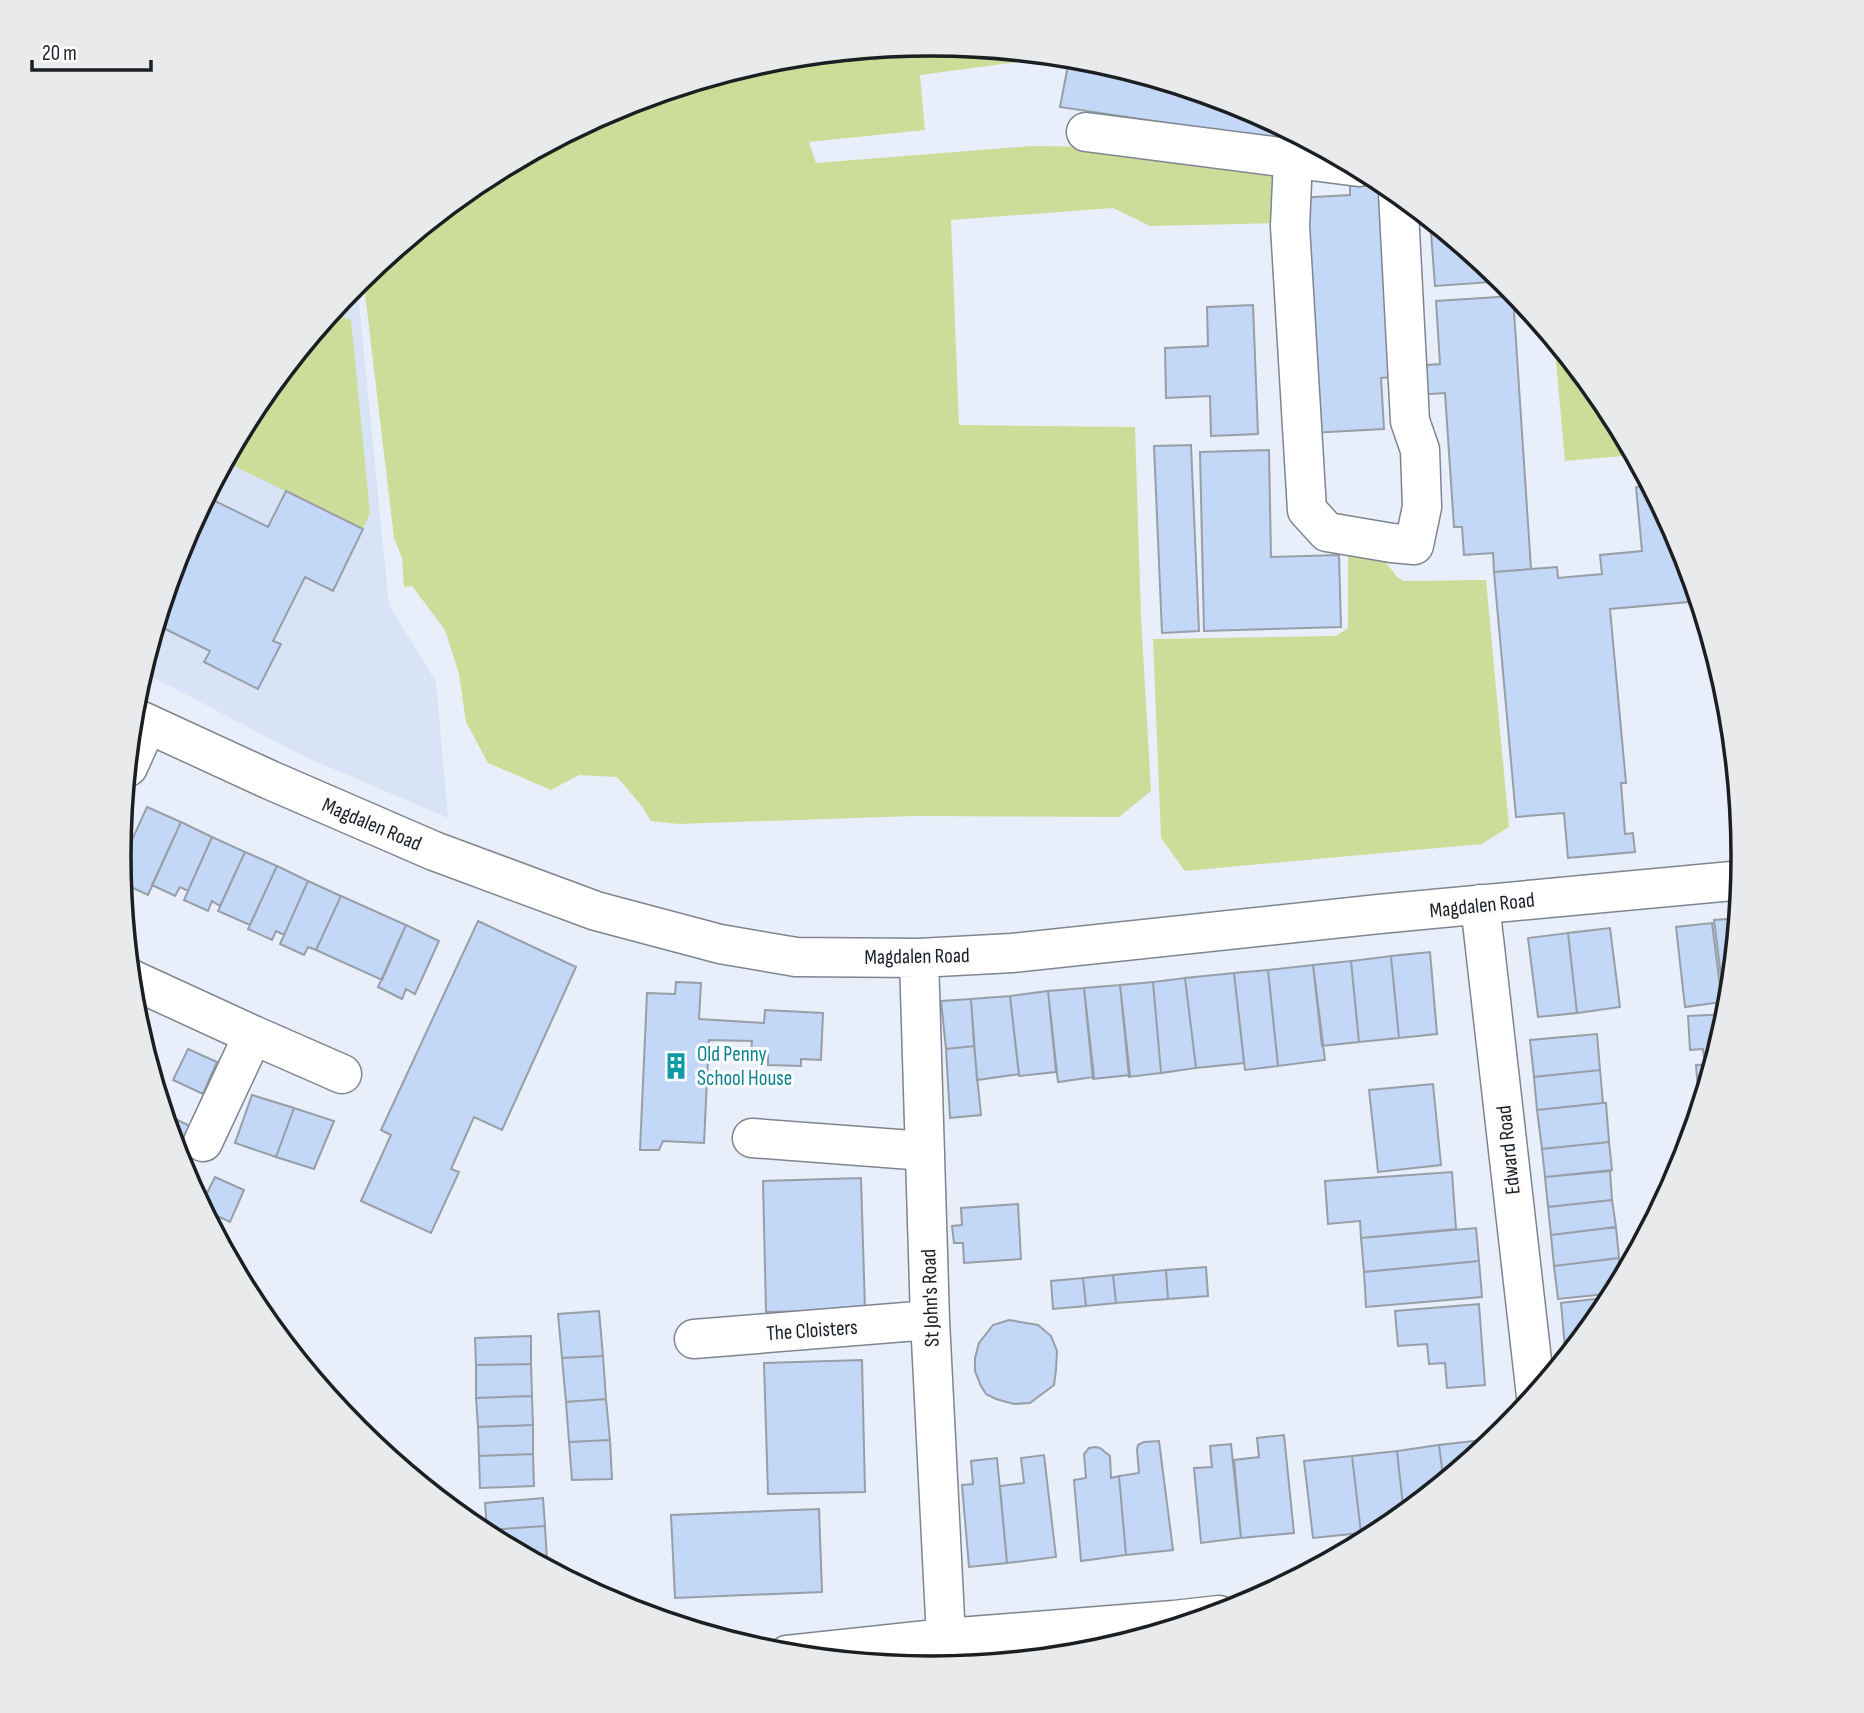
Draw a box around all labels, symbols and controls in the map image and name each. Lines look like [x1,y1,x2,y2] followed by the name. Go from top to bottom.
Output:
[32,28,150,72] scale bar
[42,41,77,66] text: 20 m
[318,792,425,857] street label: Magdalen Road
[1428,888,1536,923] street label: Magdalen Road
[864,943,970,970] street label: Magdalen Road
[697,1042,792,1091] place label: Old Penny School House
[661,1051,691,1081] building icon: Old Penny School House
[1491,1104,1526,1196] street label: Edward Road
[916,1249,945,1347] street label: St John's Road
[766,1315,858,1346] street label: The Cloisters

